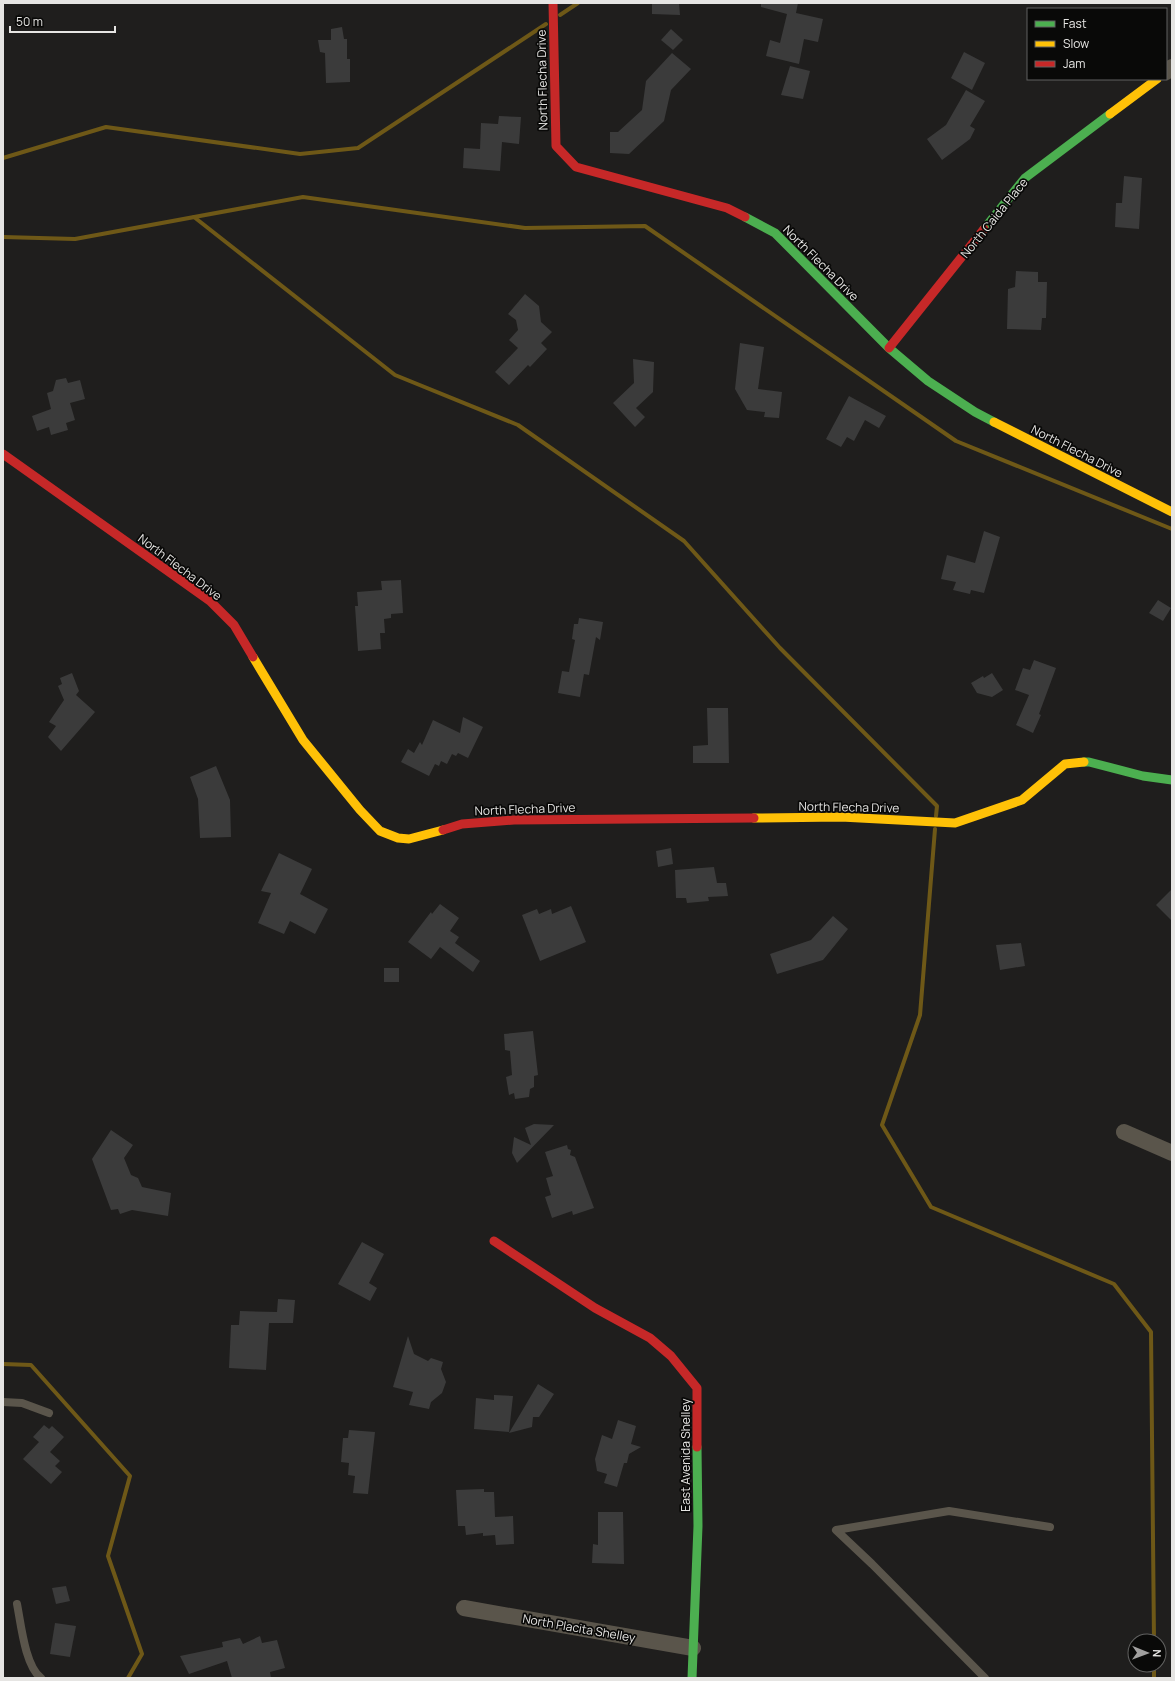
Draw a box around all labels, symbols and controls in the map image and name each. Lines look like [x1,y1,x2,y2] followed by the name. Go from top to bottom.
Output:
[10,8,115,34] scale bar
[1027,8,1167,80] legend
[16,13,43,30] text: 50 m
[1063,15,1087,32] text: Fast
[533,29,551,131] street label: North Flecha Drive
[1063,35,1089,52] text: Slow
[1063,55,1085,72] text: Jam
[956,174,1032,262] street label: North Caida Place
[779,221,863,305] street label: North Flecha Drive
[1028,421,1126,481] street label: North Flecha Drive
[135,530,225,604] street label: North Flecha Drive
[798,798,900,816] street label: North Flecha Drive
[474,799,576,819] street label: North Flecha Drive
[677,1398,694,1512] street label: East Avenida Shelley
[521,1610,637,1646] street label: North Placita Shelley
[1127,1633,1167,1673] north arrow
[1150,1649,1165,1657] text: N

